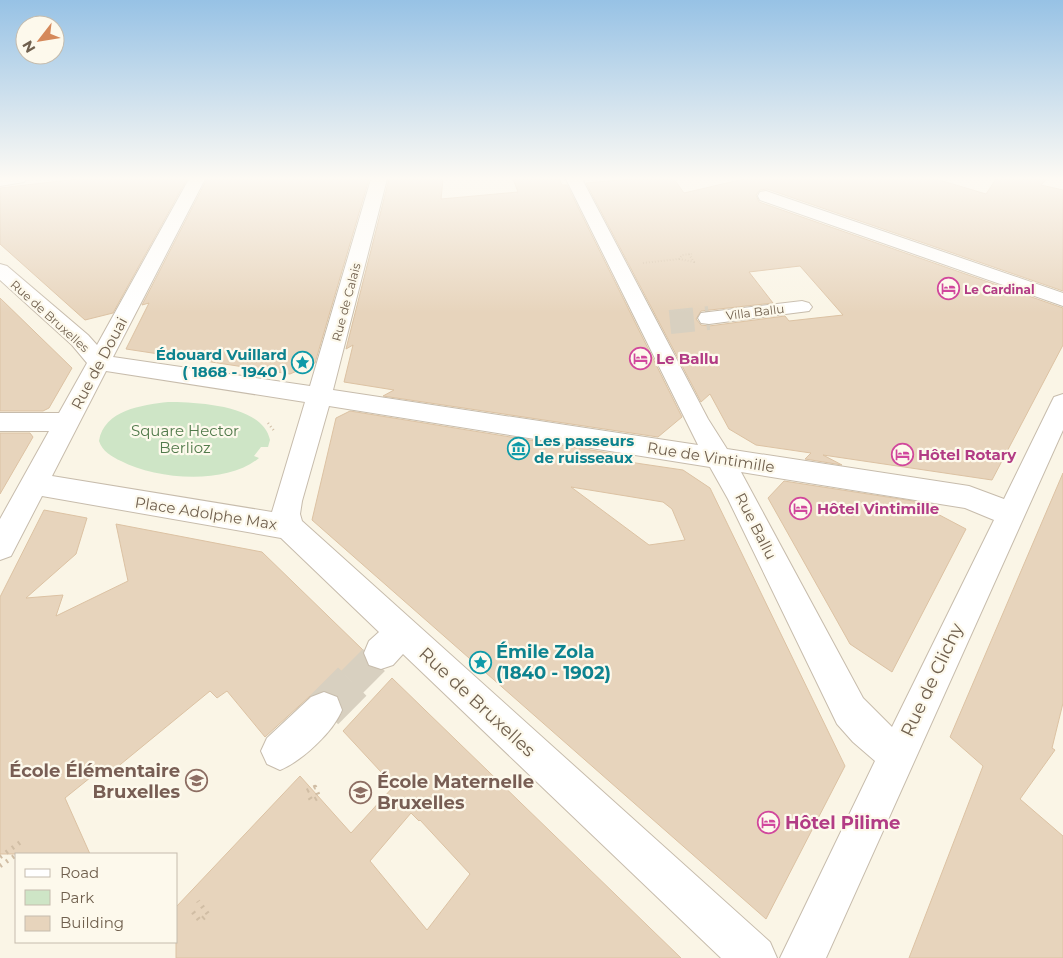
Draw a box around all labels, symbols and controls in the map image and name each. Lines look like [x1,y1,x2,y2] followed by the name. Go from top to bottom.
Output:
[15,15,65,65] north arrow
[18,37,39,56] text: N
[328,261,364,343] street label: Rue de Calais
[8,277,92,355] street label: Rue de Bruxelles
[936,277,960,301] hotel icon: Le Cardinal
[964,282,1035,297] place label: Le Cardinal
[725,301,785,323] street label: Villa Ballu
[67,314,131,412] street label: Rue de Douai
[156,345,287,381] place label: Édouard Vuillard ( 1868 - 1940 )
[628,346,652,370] hotel icon: Le Ballu
[656,349,719,368] place label: Le Ballu
[291,351,315,375] place icon: Édouard Vuillard ( 1868 - 1940 )
[131,421,239,457] park label: Square Hector Berlioz
[534,431,634,467] place label: Les passeurs de ruisseaux
[506,437,530,461] museum icon: Les passeurs de ruisseaux
[646,438,776,476] street label: Rue de Vintimille
[890,442,914,466] hotel icon: Hôtel Rotary
[918,445,1017,464] place label: Hôtel Rotary
[731,490,781,562] street label: Rue Ballu
[134,492,278,534] street label: Place Adolphe Max
[789,496,813,520] hotel icon: Hôtel Vintimille
[817,499,939,518] place label: Hôtel Vintimille
[896,620,968,740] street label: Rue de Clichy
[496,641,611,684] place label: Émile Zola (1840 - 1902)
[414,643,540,762] street label: Rue de Bruxelles
[468,650,492,674] place icon: Émile Zola (1840 - 1902)
[9,760,180,803] place label: École Élémentaire Bruxelles
[184,769,208,793] school or university icon: École Élémentaire Bruxelles
[377,771,534,814] place label: École Maternelle Bruxelles
[349,780,373,804] school or university icon: École Maternelle Bruxelles
[757,811,781,835] hotel icon: Hôtel Pilime
[785,812,900,834] place label: Hôtel Pilime
[15,853,178,943] legend
[60,863,99,882] text: Road
[60,888,94,907] text: Park
[60,913,124,932] text: Building

